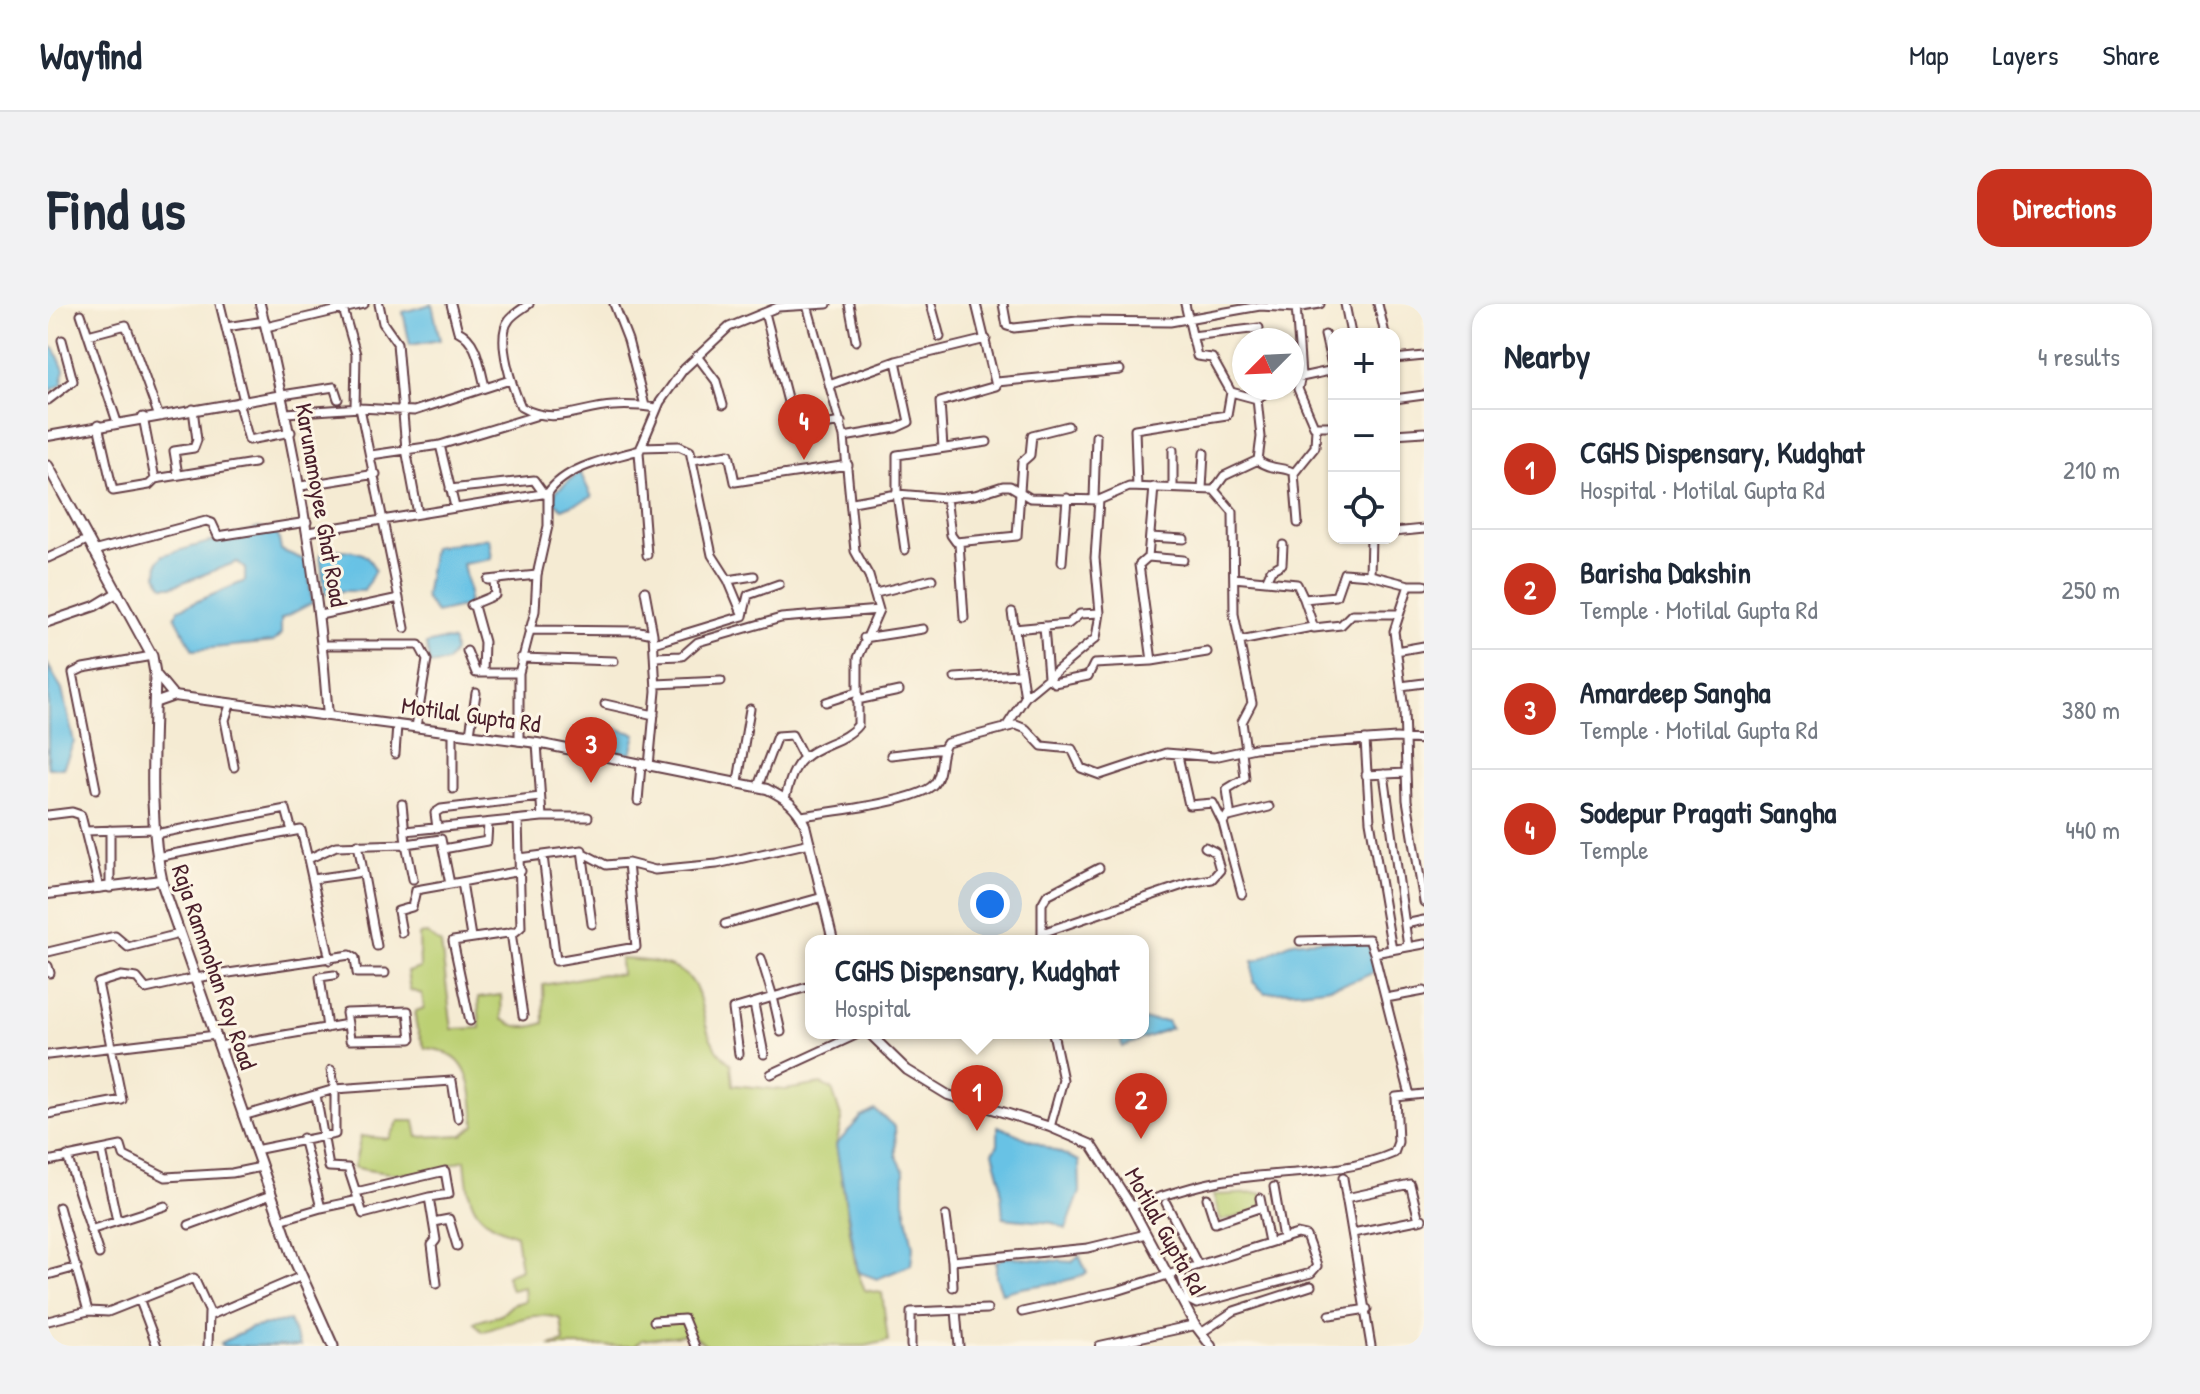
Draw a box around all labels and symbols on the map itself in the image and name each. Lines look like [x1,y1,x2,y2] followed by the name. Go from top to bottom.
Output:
[1232,328,1304,400] north arrow
[778,394,830,460] pin: 4
[288,401,356,609] street label: Karunamoyee Ghat Road
[400,688,543,740] street label: Motilal Gupta Rd
[565,717,617,783] pin: 3
[165,860,265,1073] street label: Raja Rammohan Roy Road
[970,884,1010,924] your location
[951,1065,1003,1131] pin: 1
[1115,1073,1167,1139] pin: 2
[1118,1161,1214,1300] street label: Motilal Gupta Rd

